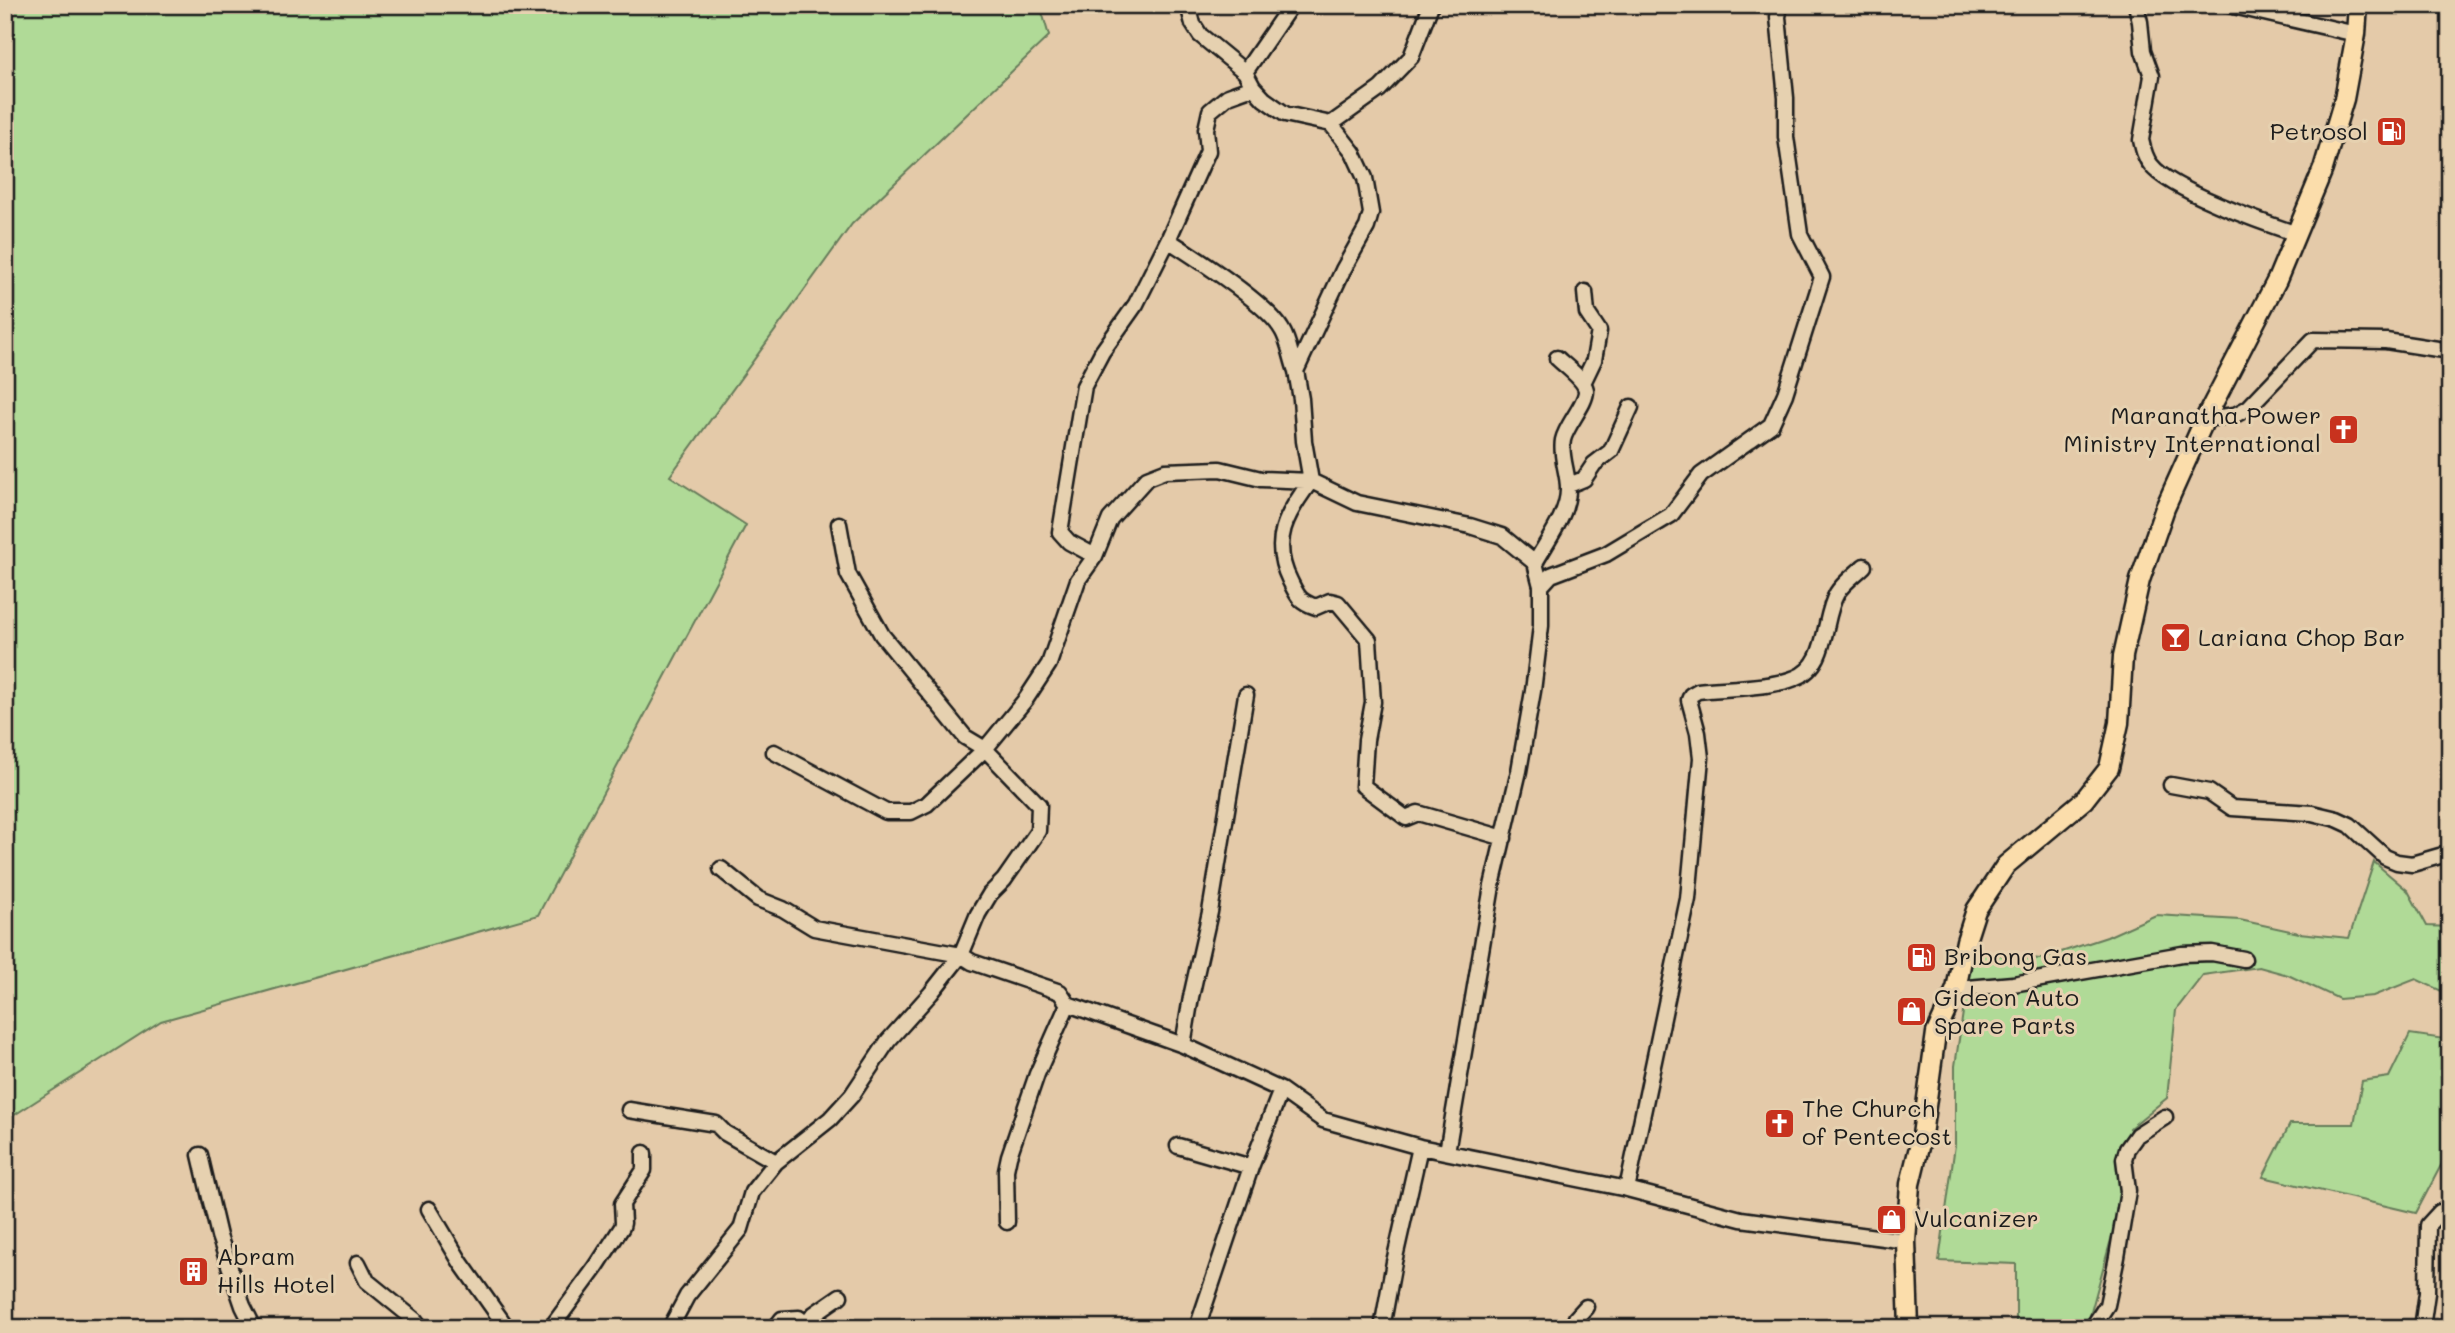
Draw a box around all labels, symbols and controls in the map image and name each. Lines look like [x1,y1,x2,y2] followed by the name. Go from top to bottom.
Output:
[2270,115,2368,146] place label: Petrosol
[2374,115,2408,149] fuel station icon: Petrosol
[2063,399,2321,458] place label: Maranatha Power Ministry International
[2327,413,2361,447] church icon: Maranatha Power Ministry International
[2158,621,2192,655] bar icon: Lariana Chop Bar
[2198,621,2405,652] place label: Lariana Chop Bar
[1904,940,1938,974] fuel station icon: Bribong Gas
[1944,940,2087,971] place label: Bribong Gas
[1934,981,2079,1040] place label: Gideon Auto Spare Parts
[1894,995,1928,1029] shop icon: Gideon Auto Spare Parts
[1802,1092,1952,1151] place label: The Church of Pentecost
[1762,1106,1796,1140] church icon: The Church of Pentecost
[1874,1202,1908,1236] shop icon: Vulcanizer
[1914,1202,2039,1233] place label: Vulcanizer
[217,1240,336,1299] place label: Abram Hills Hotel
[177,1254,211,1288] building icon: Abram Hills Hotel

